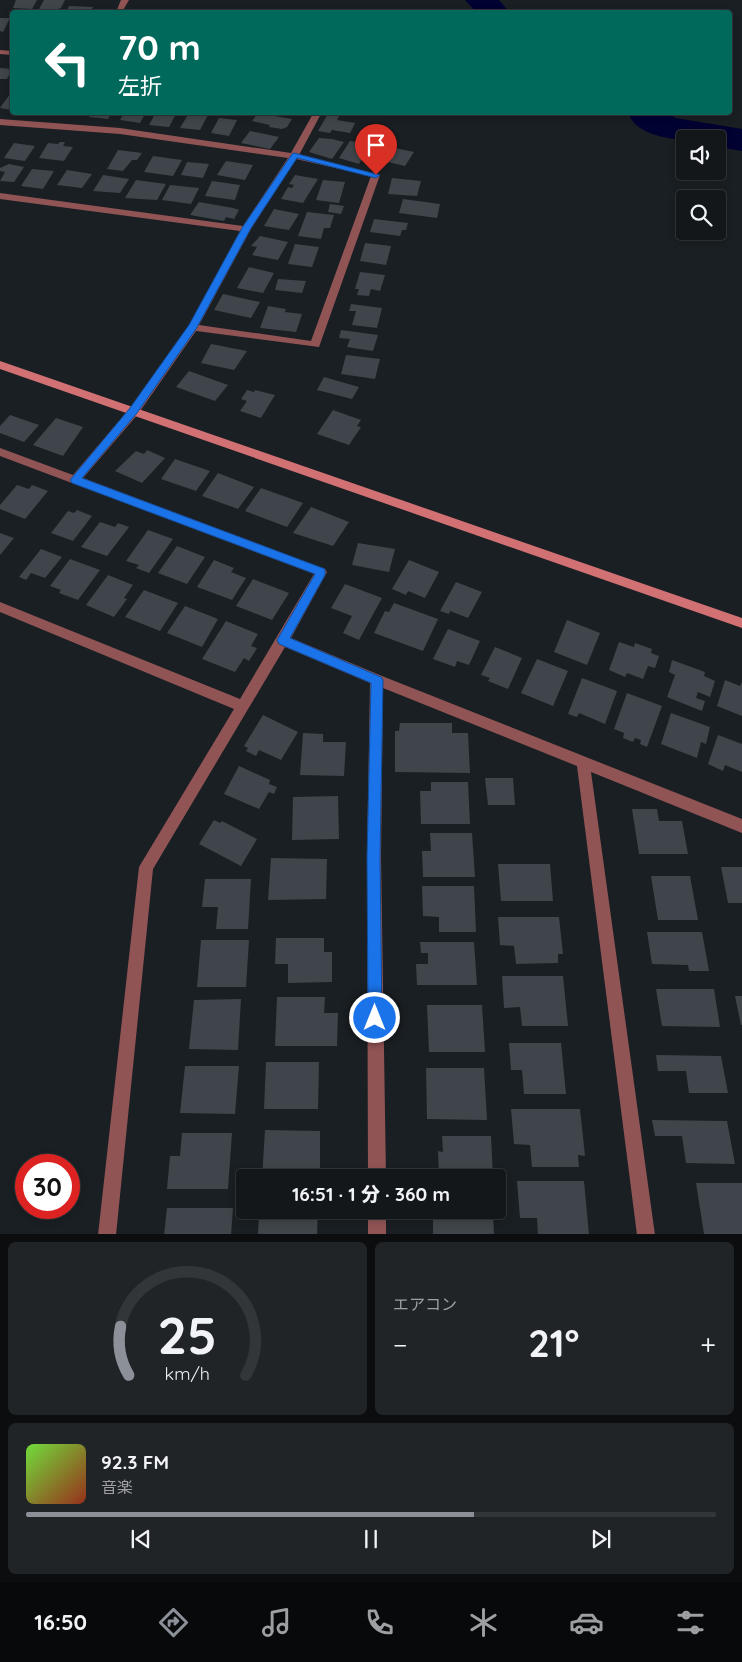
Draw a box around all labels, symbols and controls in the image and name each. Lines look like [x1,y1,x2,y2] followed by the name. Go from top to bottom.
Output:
[118,25,201,69] text: 70 m
[35,30,100,95] icon: left
[118,72,162,100] text: 左折
[355,124,397,175] pin
[676,130,726,240] map controls
[676,130,726,180] button: sound
[362,131,390,159] icon: arrive
[676,190,726,240] button: search
[348,991,400,1043] position arrow
[15,1154,80,1219] speed limit sign: 30
[292,1182,450,1206] text: 16:51 · 1 分 · 360 m
[393,1294,457,1314] text: エアコン
[158,1302,217,1367] text: 25
[528,1319,580,1367] text: 21°
[393,1327,408,1362] text: −
[700,1327,716,1362] text: +
[165,1362,210,1384] text: km/h
[101,1450,169,1474] text: 92.3 FM
[101,1477,133,1497] text: 音楽
[127,1525,155,1553] icon: previous
[357,1525,385,1553] icon: pause
[587,1525,615,1553] icon: next
[156,1605,191,1640] icon: directions
[259,1605,294,1640] icon: music
[362,1605,397,1640] icon: phone
[466,1605,501,1640] icon: climate
[569,1605,604,1640] icon: car
[673,1605,708,1640] icon: filters
[34,1608,87,1636] text: 16:50

